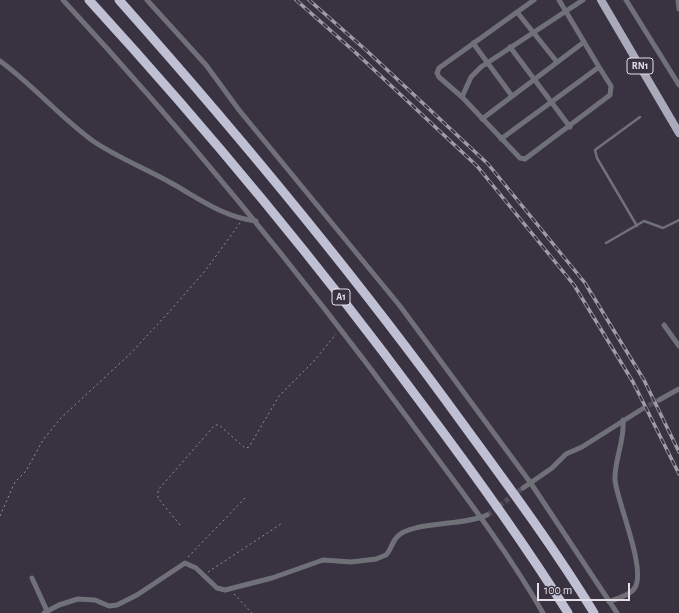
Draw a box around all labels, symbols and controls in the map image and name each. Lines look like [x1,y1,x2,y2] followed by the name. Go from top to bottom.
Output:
[627,58,653,74] road number: RN1
[332,289,350,305] road number: A1
[539,575,632,601] scale bar
[544,584,572,596] text: 100 m

